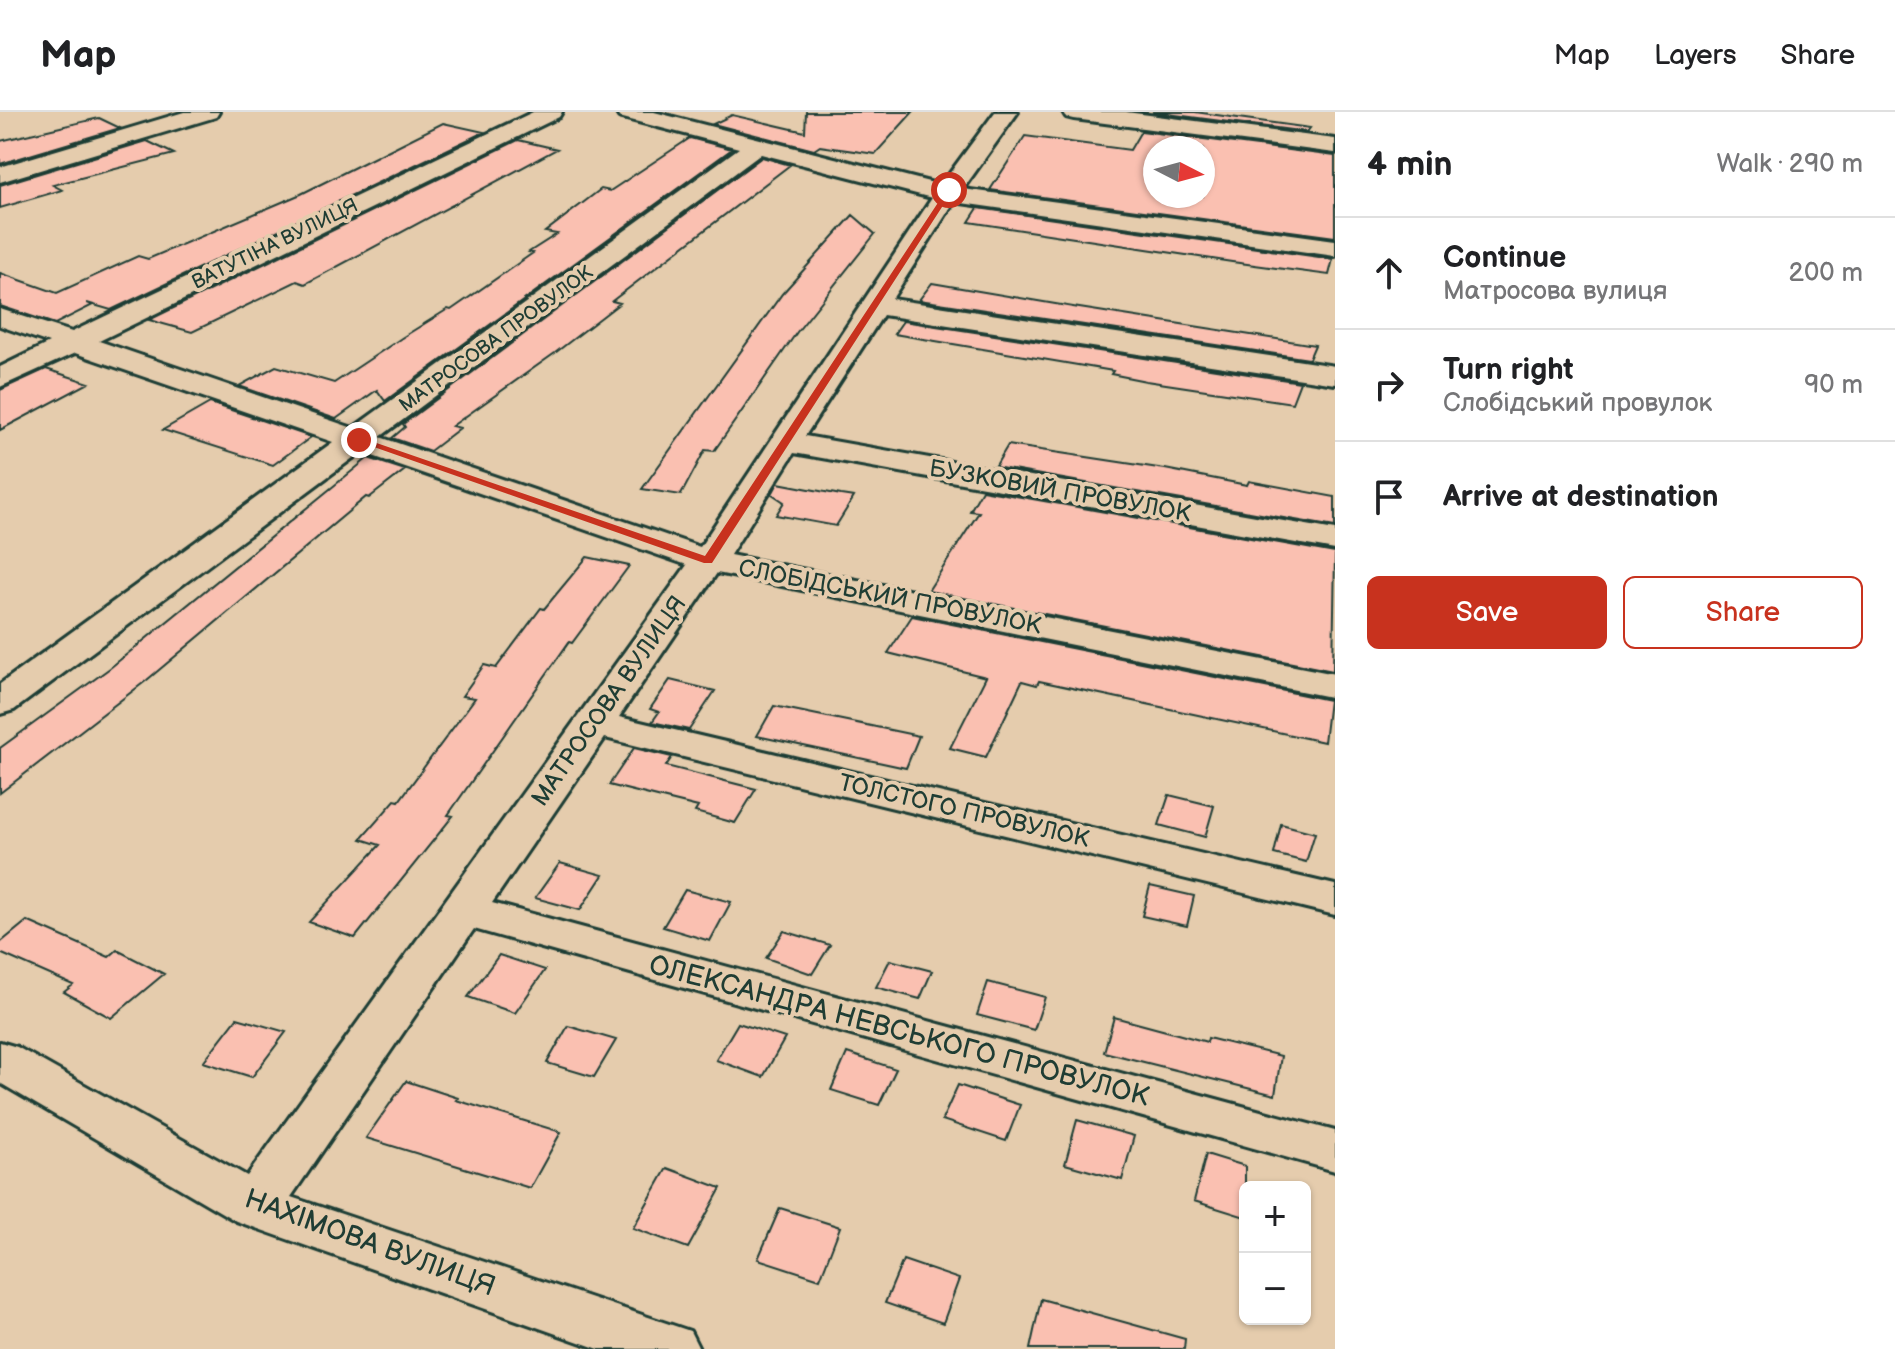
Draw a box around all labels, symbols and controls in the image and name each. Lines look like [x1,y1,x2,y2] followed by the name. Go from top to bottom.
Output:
[40,33,116,78] text: Map
[1554,39,1610,72] text: Map
[1654,39,1737,72] text: Layers
[1781,39,1855,72] text: Share
[1143,136,1215,208] north arrow
[1367,144,1453,185] text: 4 min
[1716,149,1863,180] text: Walk · 290 m
[931,172,967,208] route start
[188,193,362,295] street label: ВАТУТІНА ВУЛИЦЯ
[1443,240,1566,276] text: Continue
[1367,251,1411,295] icon: ahead
[1789,258,1863,289] text: 200 m
[395,261,598,417] street label: МАТРОСОВА ПРОВУЛОК
[1443,276,1667,307] text: Матросова вулиця
[1443,352,1574,388] text: Turn right
[1367,363,1411,407] icon: right
[1804,370,1863,401] text: 90 m
[1443,388,1712,419] text: Слобідський провулок
[341,422,377,458] route end
[927,454,1194,528] street label: БУЗКОВИЙ ПРОВУЛОК
[1367,475,1411,519] icon: arrive
[1443,479,1719,515] text: Arrive at destination
[736,553,1044,641] street label: СЛОБІДСЬКИЙ ПРОВУЛОК
[1367,576,1607,649] button: Save
[1623,576,1863,649] button: Share
[525,590,693,812] street label: МАТРОСОВА ВУЛИЦЯ
[836,768,1092,854] street label: ТОЛСТОГО ПРОВУЛОК
[645,948,1154,1114] street label: ОЛЕКСАНДРА НЕВСЬКОГО ПРОВУЛОК
[1239,1181,1311,1325] map controls
[1239,1181,1311,1253] button: +
[240,1182,500,1304] street label: НАХІМОВА ВУЛИЦЯ
[1239,1253,1311,1325] button: −

